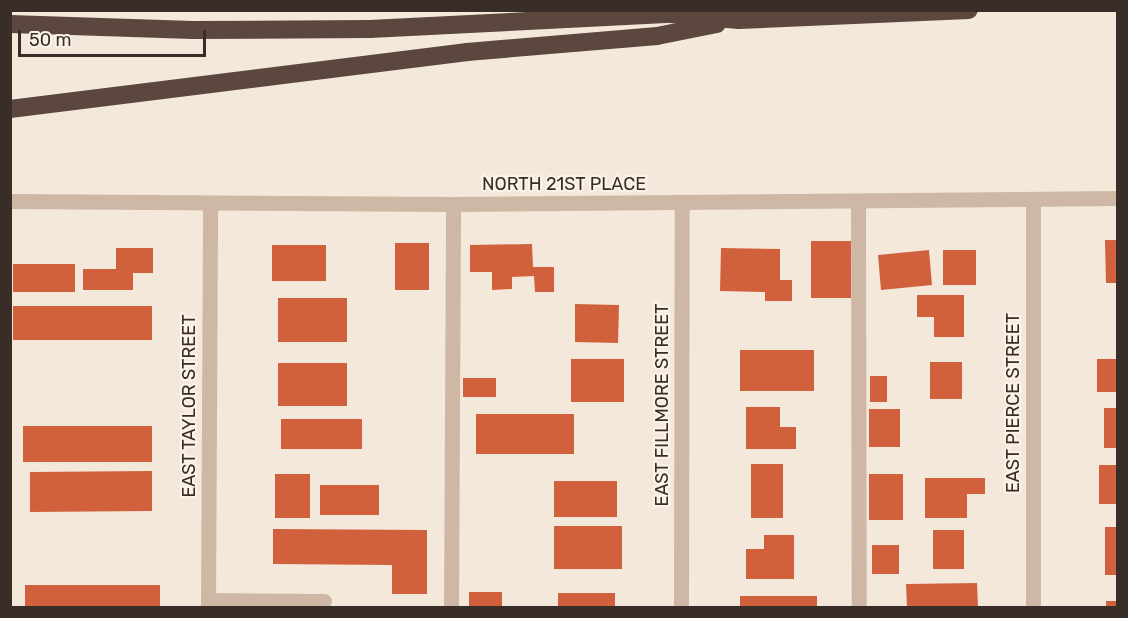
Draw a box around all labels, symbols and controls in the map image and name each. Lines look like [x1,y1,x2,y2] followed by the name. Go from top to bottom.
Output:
[21,18,208,56] scale bar
[29,29,72,51] text: 50 m
[482,173,646,195] street label: NORTH 21ST PLACE
[651,303,673,507] street label: EAST FILLMORE STREET
[1002,313,1024,493] street label: EAST PIERCE STREET
[178,314,200,498] street label: EAST TAYLOR STREET

